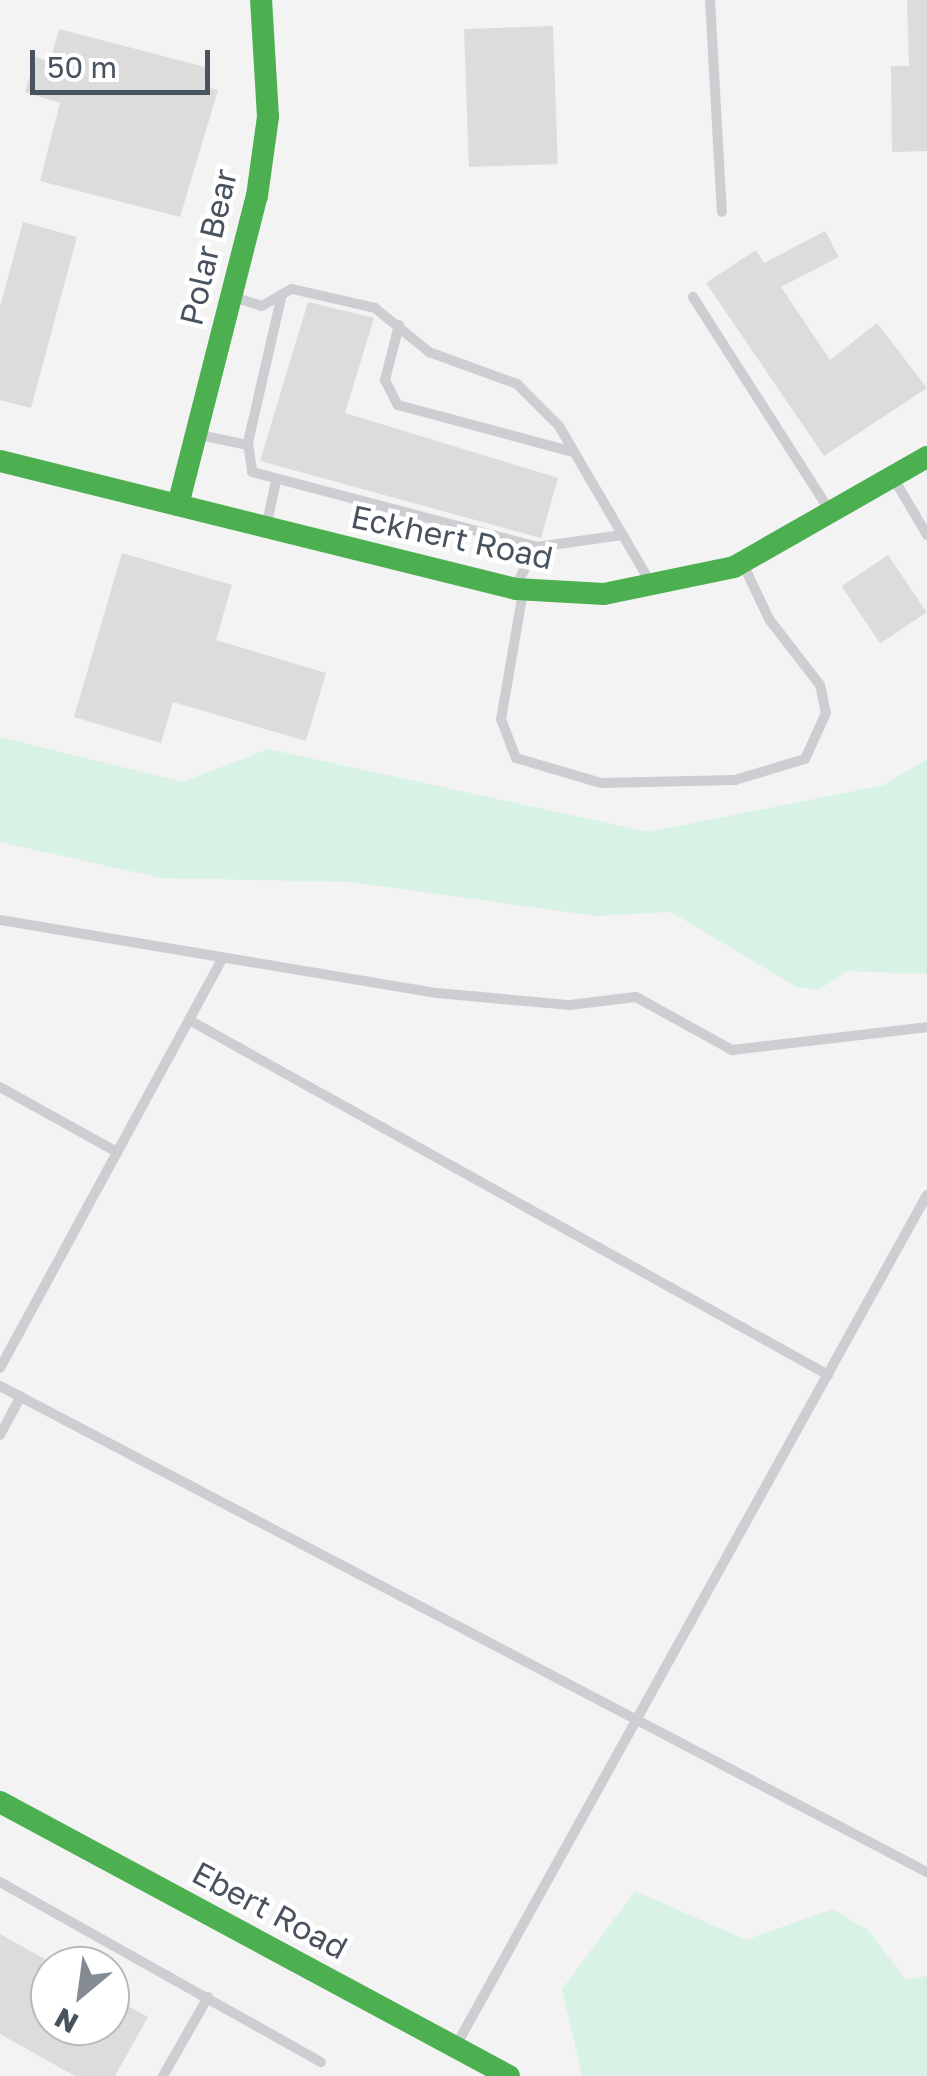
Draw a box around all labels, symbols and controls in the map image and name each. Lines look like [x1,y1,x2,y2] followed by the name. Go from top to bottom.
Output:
[35,30,215,92] scale bar
[47,49,117,85] text: 50 m
[171,165,245,329] street label: Polar Bear
[348,497,556,577] street label: Eckhert Road
[186,1853,354,1967] street label: Ebert Road
[30,1946,130,2046] north arrow
[49,2001,83,2041] text: N

